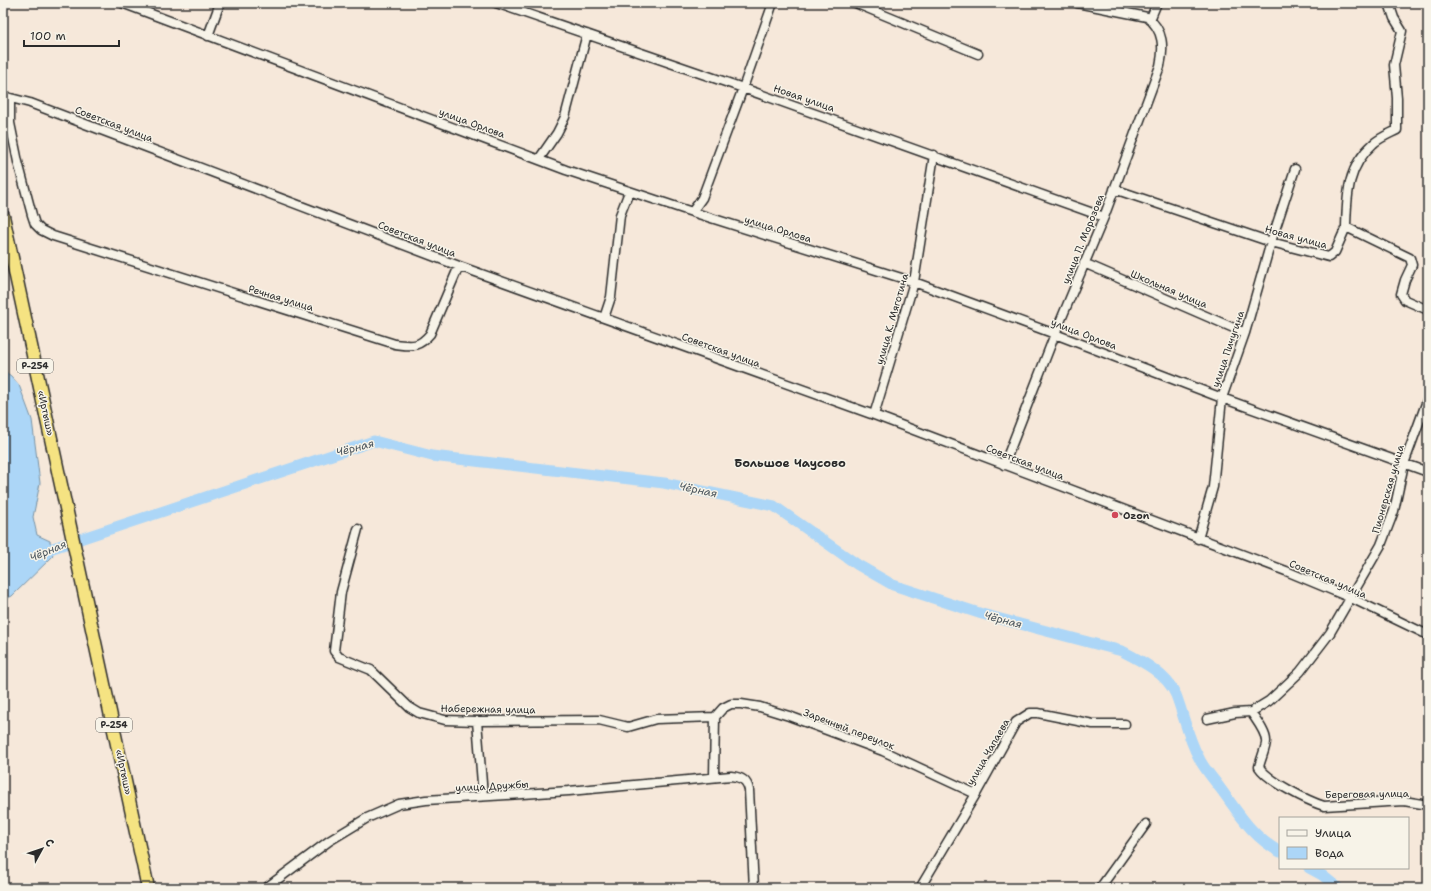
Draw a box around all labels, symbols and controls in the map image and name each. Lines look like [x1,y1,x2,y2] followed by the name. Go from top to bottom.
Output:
[24,22,119,48] scale bar
[30,28,66,44] text: 100 m
[772,81,837,115] street label: Новая улица
[73,103,156,145] street label: Советская улица
[437,105,508,141] street label: улица Орлова
[1059,191,1107,286] street label: улица П. Морозова
[743,213,814,246] street label: улица Орлова
[376,218,459,260] street label: Советская улица
[1263,222,1329,252] street label: Новая улица
[1129,267,1210,311] street label: Школьная улица
[873,271,911,366] street label: улица К. Мяготина
[247,282,316,314] street label: Речная улица
[1209,308,1247,389] street label: улица Пичугина
[1049,315,1119,353] street label: улица Орлова
[680,330,763,371] street label: Советская улица
[17,359,53,373] road number: Р-254
[35,389,57,437] street label: «Иртыш»
[334,436,376,460] water label: Чёрная
[984,441,1067,483] street label: Советская улица
[1369,443,1407,535] street label: Пионерская улица
[734,455,846,471] district label: Большое Чаусово
[678,479,718,501] water label: Чёрная
[1123,509,1150,522] place label: Ozon
[1110,510,1120,520] marker: Ozon
[27,537,69,565] water label: Чёрная
[1287,557,1369,601] street label: Советская улица
[982,608,1024,632] water label: Чёрная
[440,702,536,716] street label: Набережная улица
[801,706,897,753] street label: Заречный переулок
[964,716,1013,788] street label: улица Чапаева
[96,718,132,732] road number: Р-254
[113,748,135,796] street label: «Иртыш»
[455,778,529,794] street label: улица Дружбы
[1325,787,1410,801] street label: Береговая улица
[1279,817,1409,869] legend
[1315,825,1352,841] text: Улица
[22,829,62,869] north arrow
[41,835,57,850] text: С
[1315,845,1344,861] text: Вода

